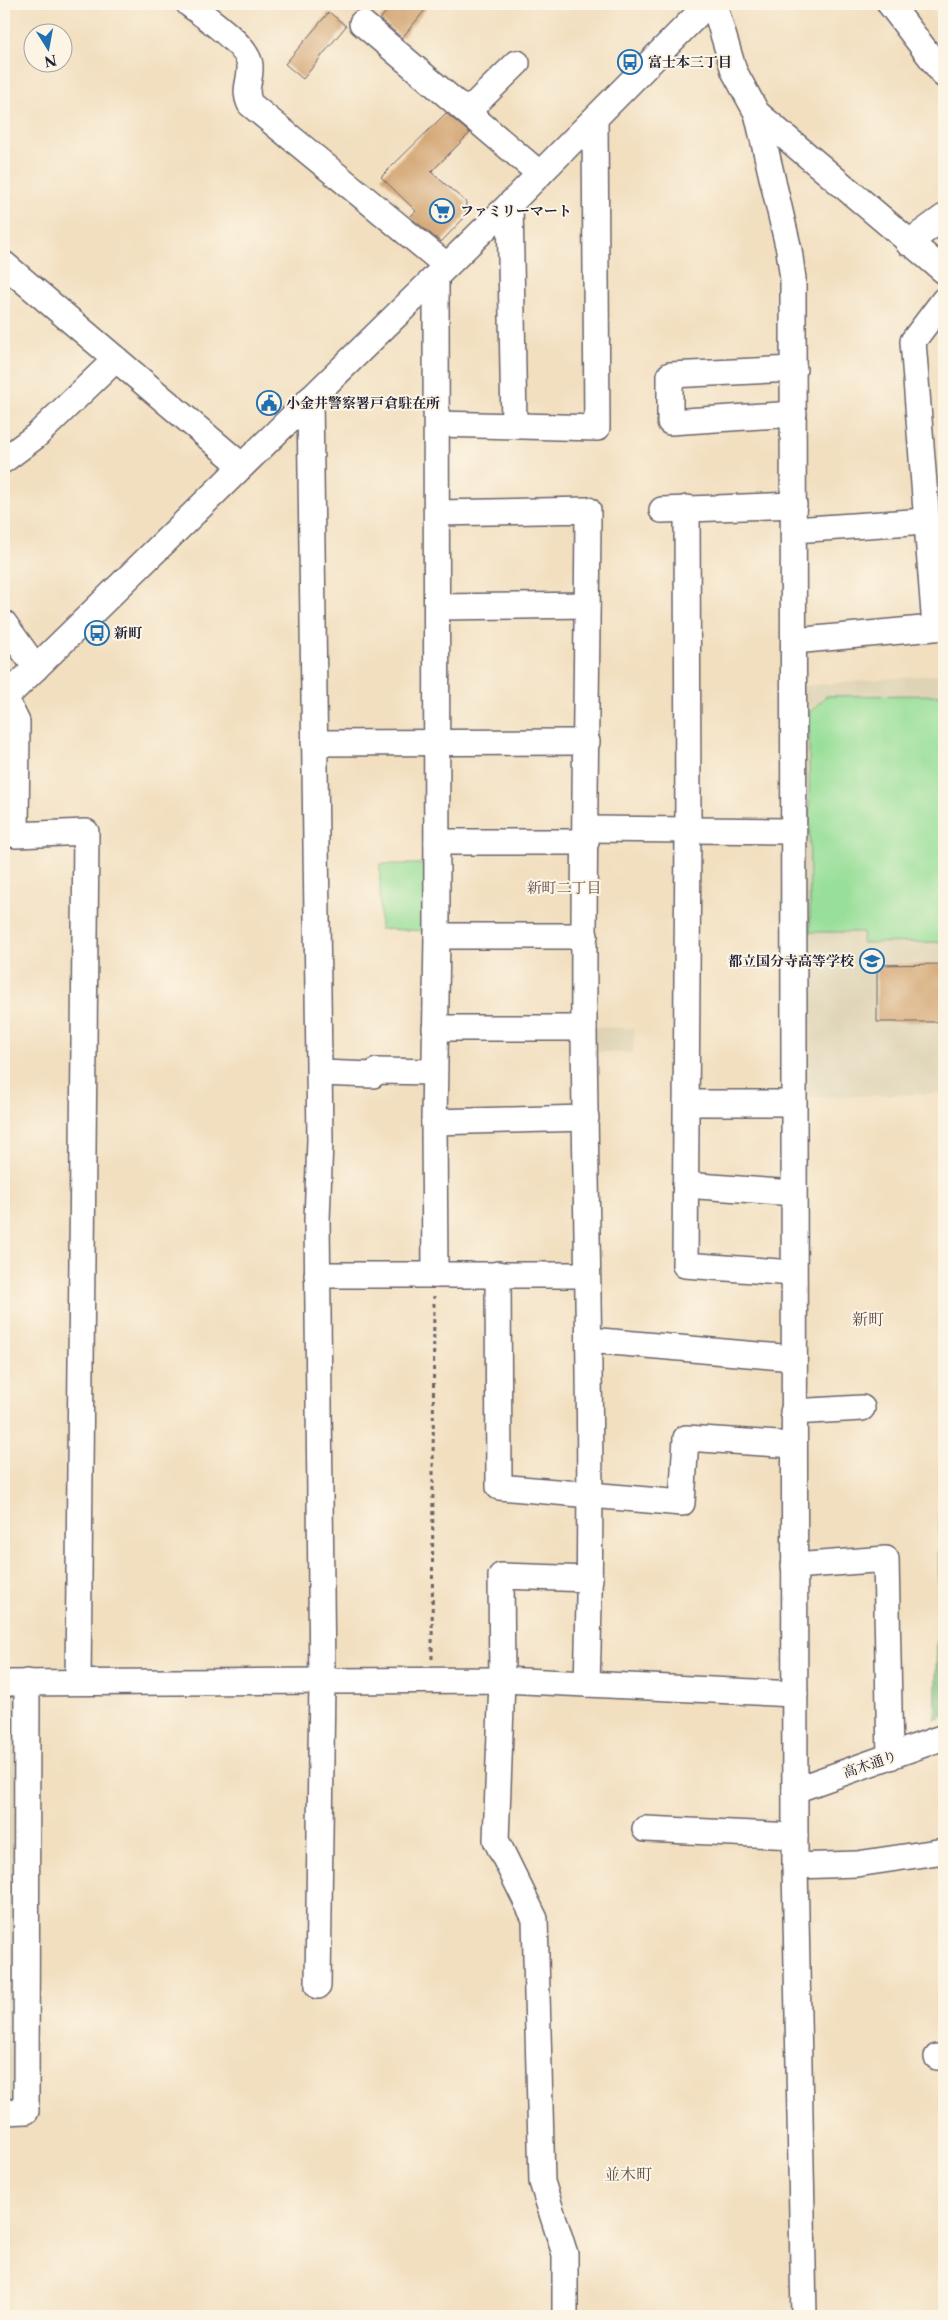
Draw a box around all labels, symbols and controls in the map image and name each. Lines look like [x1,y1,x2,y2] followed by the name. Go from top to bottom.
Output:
[22,22,72,72] north arrow
[617,49,643,75] bus stop icon: 富士本三丁目
[43,51,58,71] text: N
[648,53,732,71] place label: 富士本三丁目
[429,198,455,224] supermarket icon: ファミリーマート
[460,202,572,220] place label: ファミリーマート
[256,390,282,416] public building icon: 小金井警察署戸倉駐在所
[286,394,440,412] place label: 小金井警察署戸倉駐在所
[84,620,110,646] bus stop icon: 新町
[114,624,143,642] place label: 新町
[526,878,602,897] district label: 新町二丁目
[859,948,885,974] school or university icon: 都立国分寺高等学校
[728,952,854,970] place label: 都立国分寺高等学校
[852,1309,884,1329] district label: 新町
[841,1746,899,1782] street label: 高木通り
[604,2164,652,2184] district label: 並木町

